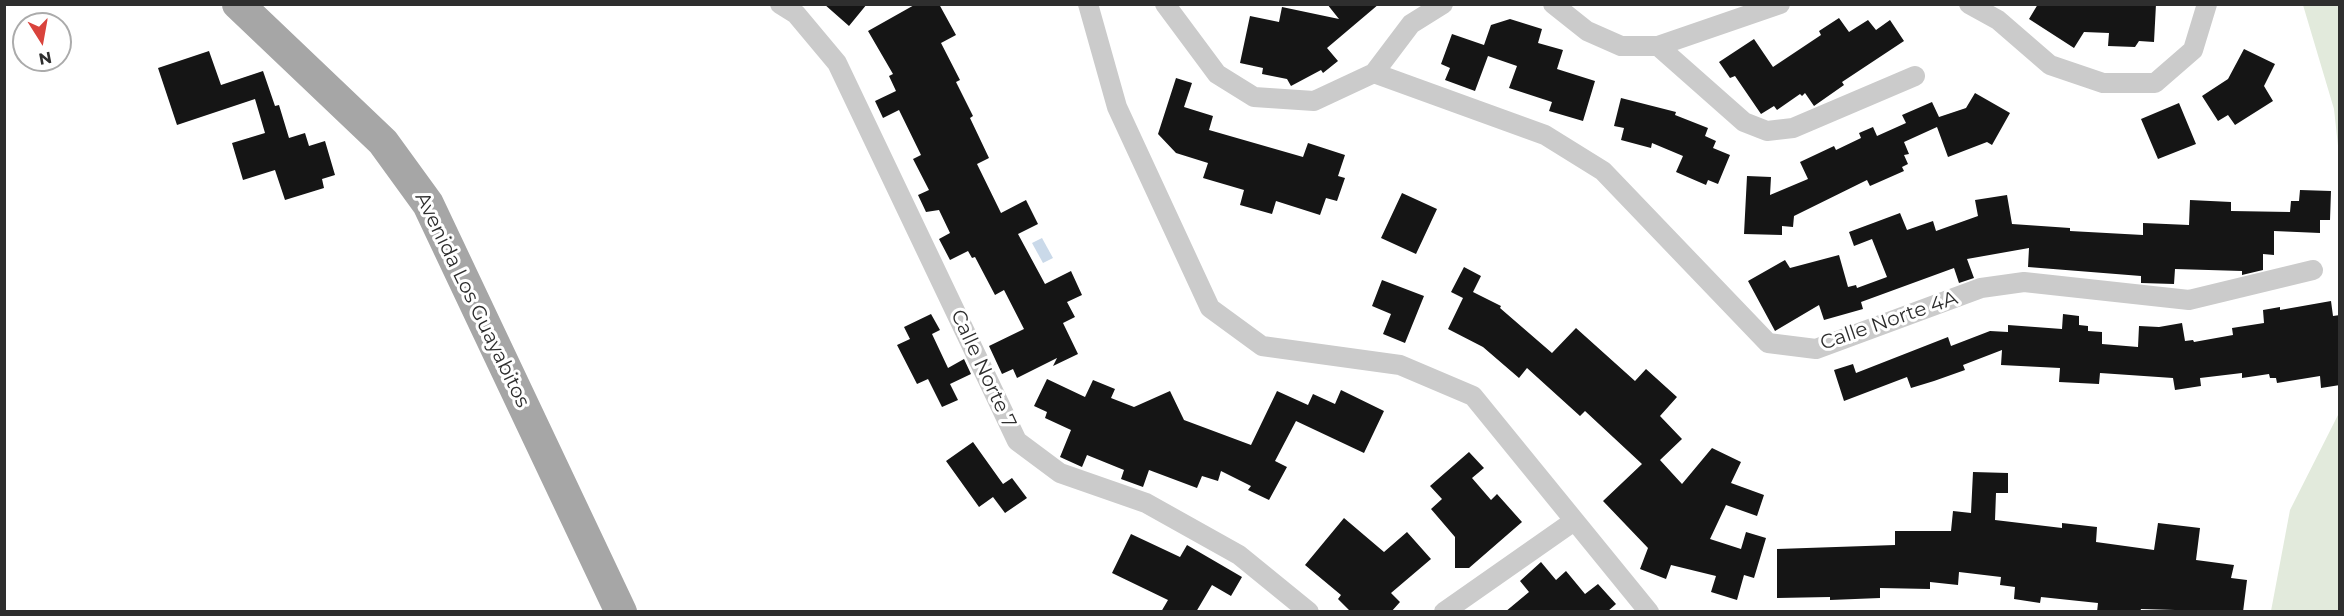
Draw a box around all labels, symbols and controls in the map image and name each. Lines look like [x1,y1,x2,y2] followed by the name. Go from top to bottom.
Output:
[12,12,72,72] north arrow
[37,48,53,69] text: N
[409,188,535,412] street label: Avenida Los Guayabitos
[1817,286,1961,356] street label: Calle Norte 4A
[945,306,1021,432] street label: Calle Norte 7

